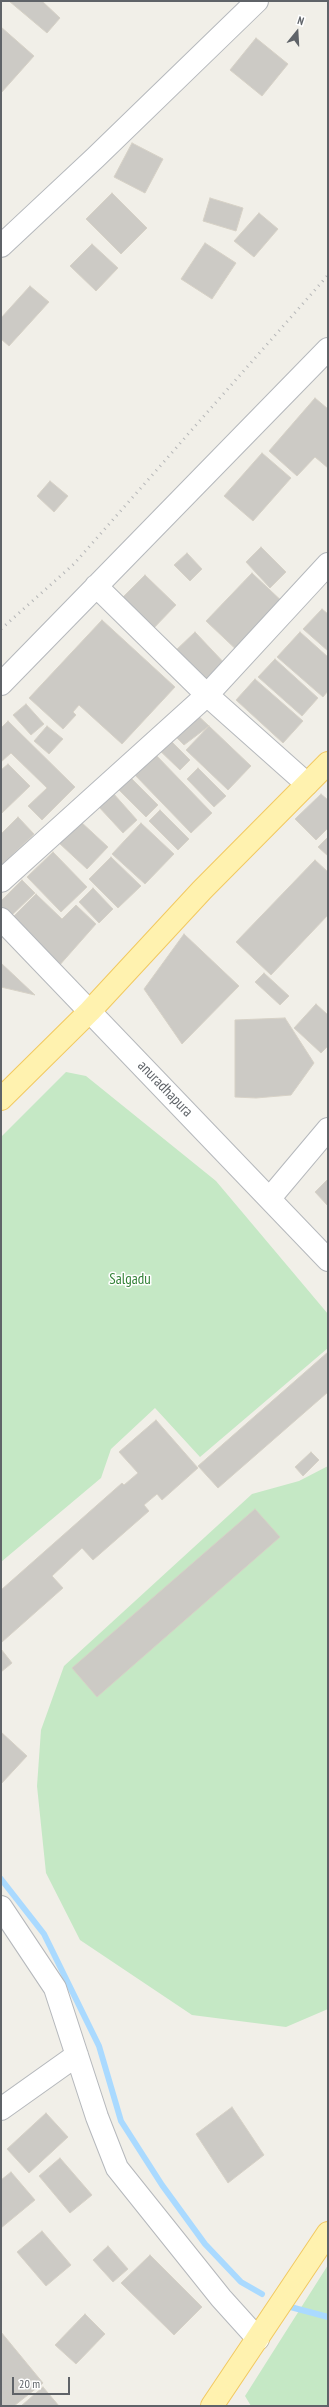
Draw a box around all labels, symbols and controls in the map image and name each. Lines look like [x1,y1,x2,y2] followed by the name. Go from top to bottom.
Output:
[277,12,317,52] north arrow
[296,13,306,28] text: N
[134,1057,196,1121] street label: anuradhapura
[109,1271,151,1289] park label: Salgadu
[14,2369,72,2395] scale bar
[19,2376,40,2391] text: 20 m

